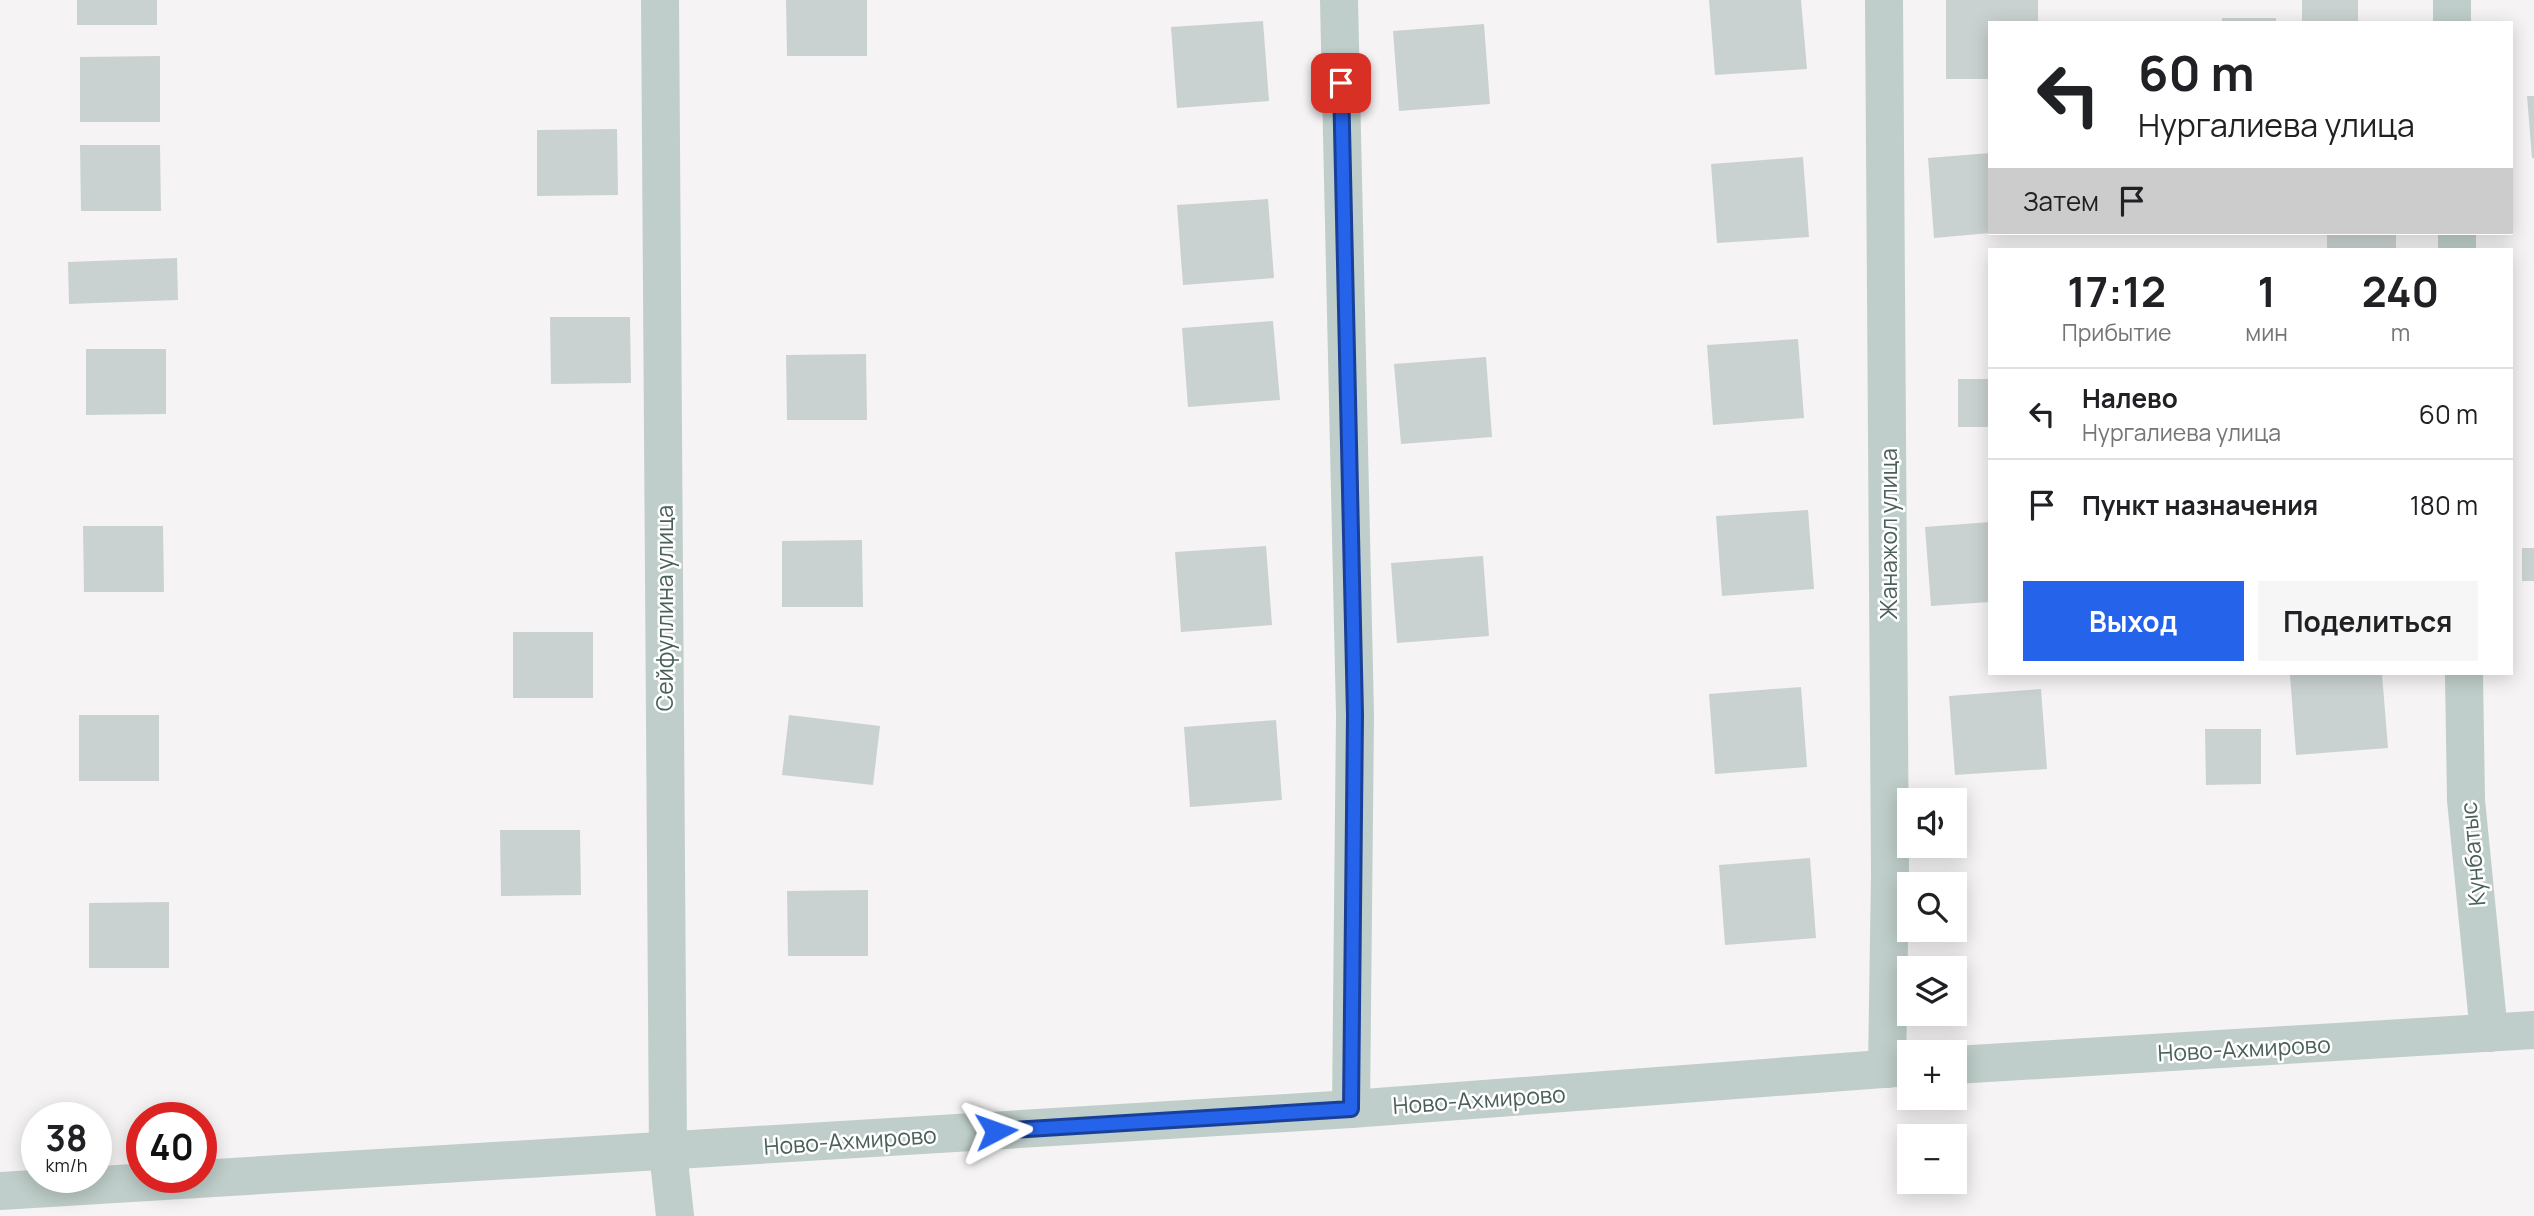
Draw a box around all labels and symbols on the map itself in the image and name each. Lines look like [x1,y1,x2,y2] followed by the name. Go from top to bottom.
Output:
[1311,53,1371,113] pin
[1872,448,1904,620] street label: Жанажол улица
[648,505,680,711] street label: Сейфуллина улица
[2452,801,2492,907] street label: Кунбатыс
[2157,1027,2331,1069] street label: Ново-Ахмирово
[1391,1077,1567,1121] street label: Ново-Ахмирово
[959,1094,1033,1168] position arrow
[126,1102,217,1193] speed limit sign: 40
[762,1118,938,1162] street label: Ново-Ахмирово

